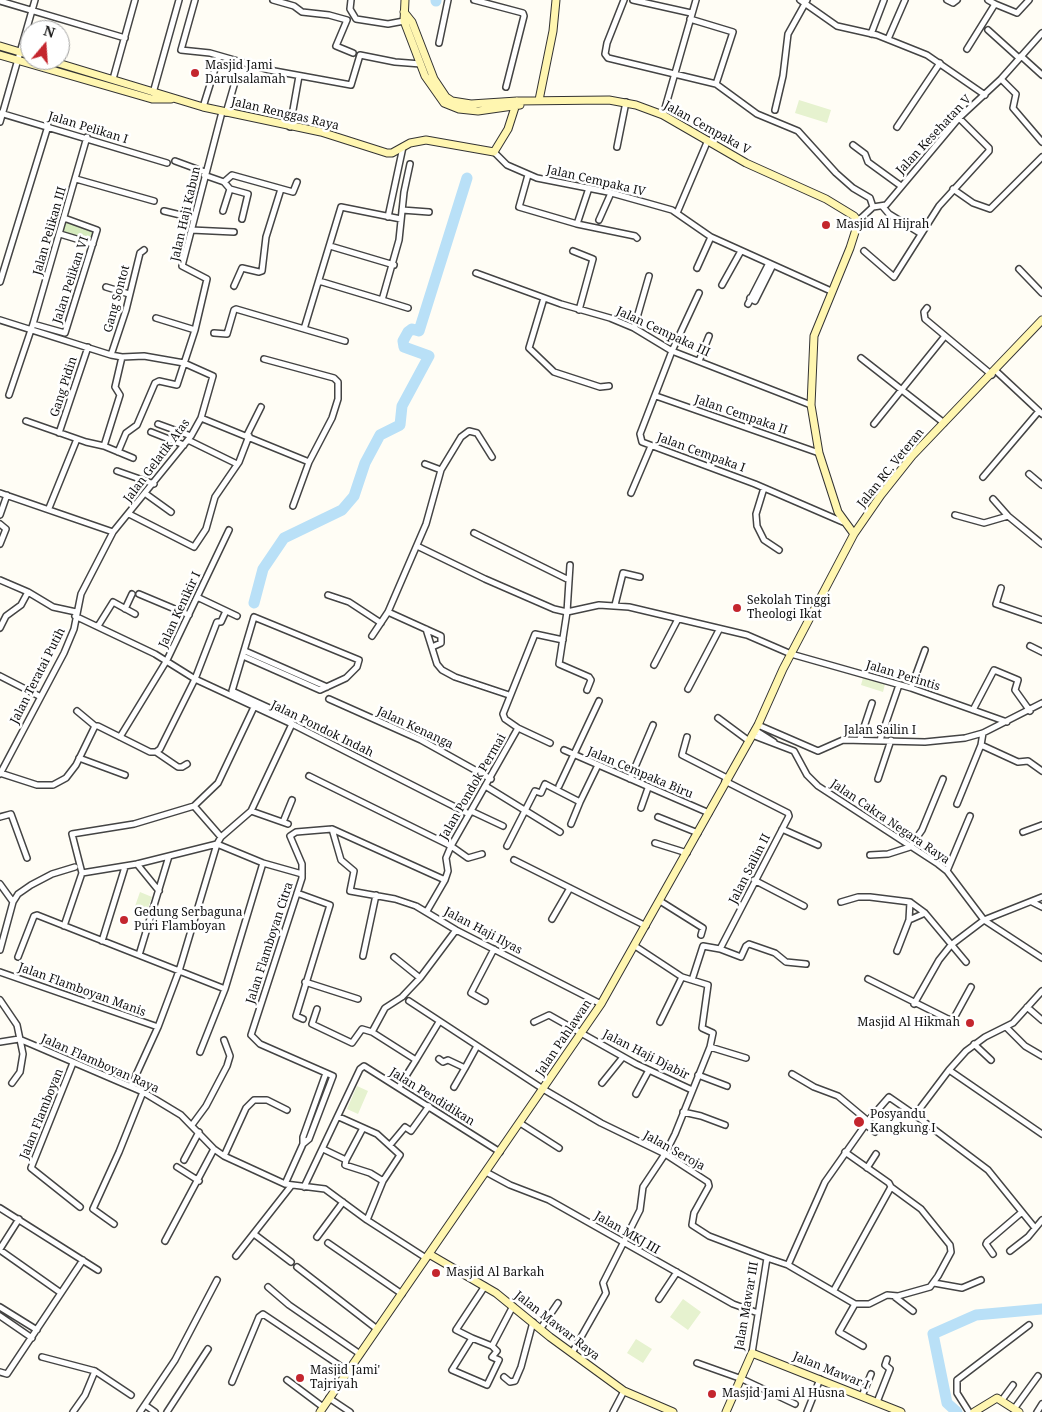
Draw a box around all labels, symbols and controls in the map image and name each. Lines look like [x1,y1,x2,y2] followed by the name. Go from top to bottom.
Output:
[20,20,70,70] north arrow
[41,20,58,42] text: N
[205,59,286,87] place label: Masjid Jami Darulsalamah
[189,67,201,79] marker: Masjid Jami Darulsalamah
[894,92,974,178] street label: Jalan Kesehatan V
[230,95,340,133] street label: Jalan Renggas Raya
[661,98,753,158] street label: Jalan Cempaka V
[46,109,130,147] street label: Jalan Pelikan I
[545,163,647,199] street label: Jalan Cempaka IV
[168,165,204,263] street label: Jalan Haji Kabun
[30,185,70,277] street label: Jalan Pelikan III
[836,218,929,232] place label: Masjid Al Hijrah
[820,219,832,231] marker: Masjid Al Hijrah
[50,235,92,325] street label: Jalan Pelikan VI
[101,264,133,334] street label: Gang Sontot
[614,304,712,360] street label: Jalan Cempaka III
[47,355,81,419] street label: Gang Pidin
[693,392,789,438] street label: Jalan Cempaka II
[121,416,193,506] street label: Jalan Gelatik Atas
[855,425,927,511] street label: Jalan RC. Veteran
[655,430,747,476] street label: Jalan Cempaka I
[156,570,204,650] street label: Jalan Kenikir I
[747,594,831,622] place label: Sekolah Tinggi Theologi Ikat
[731,602,743,614] marker: Sekolah Tinggi Theologi Ikat
[7,625,69,727] street label: Jalan Teratai Putih
[864,658,942,694] street label: Jalan Perintis
[268,698,376,760] street label: Jalan Pondok Indah
[375,704,455,752] street label: Jalan Kenanga
[844,724,916,738] street label: Jalan Sailin I
[437,731,509,843] street label: Jalan Pondok Permai
[585,744,695,802] street label: Jalan Cempaka Biru
[828,777,952,867] street label: Jalan Cakra Negara Raya
[726,832,774,906] street label: Jalan Sailin II
[243,880,297,1006] street label: Jalan Flamboyan Citra
[442,904,524,958] street label: Jalan Haji Ilyas
[134,906,243,934] place label: Gedung Serbaguna Puri Flamboyan
[118,914,130,926] marker: Gedung Serbaguna Puri Flamboyan
[16,960,148,1020] street label: Jalan Flamboyan Manis
[533,997,595,1079] street label: Jalan Pahlawan
[857,1016,960,1030] place label: Masjid Al Hikmah
[964,1017,976,1029] marker: Masjid Al Hikmah
[600,1027,692,1083] street label: Jalan Haji Djabir
[39,1031,161,1097] street label: Jalan Flamboyan Raya
[387,1065,477,1129] street label: Jalan Pendidikan
[17,1067,67,1161] street label: Jalan Flamboyan
[870,1108,936,1136] place label: Posyandu Kangkung I
[852,1115,866,1129] marker: Posyandu Kangkung I
[641,1128,707,1174] street label: Jalan Seroja
[592,1209,662,1257] street label: Jalan MKJ III
[732,1261,762,1351] street label: Jalan Mawar III
[446,1266,544,1280] place label: Masjid Al Barkah
[430,1267,442,1279] marker: Masjid Al Barkah
[512,1288,602,1364] street label: Jalan Mawar Raya
[791,1349,871,1393] street label: Jalan Mawar I
[310,1364,380,1392] place label: Masjid Jami' Tajriyah
[294,1372,306,1384] marker: Masjid Jami' Tajriyah
[722,1387,845,1401] place label: Masjid Jami Al Husna
[706,1388,718,1400] marker: Masjid Jami Al Husna

